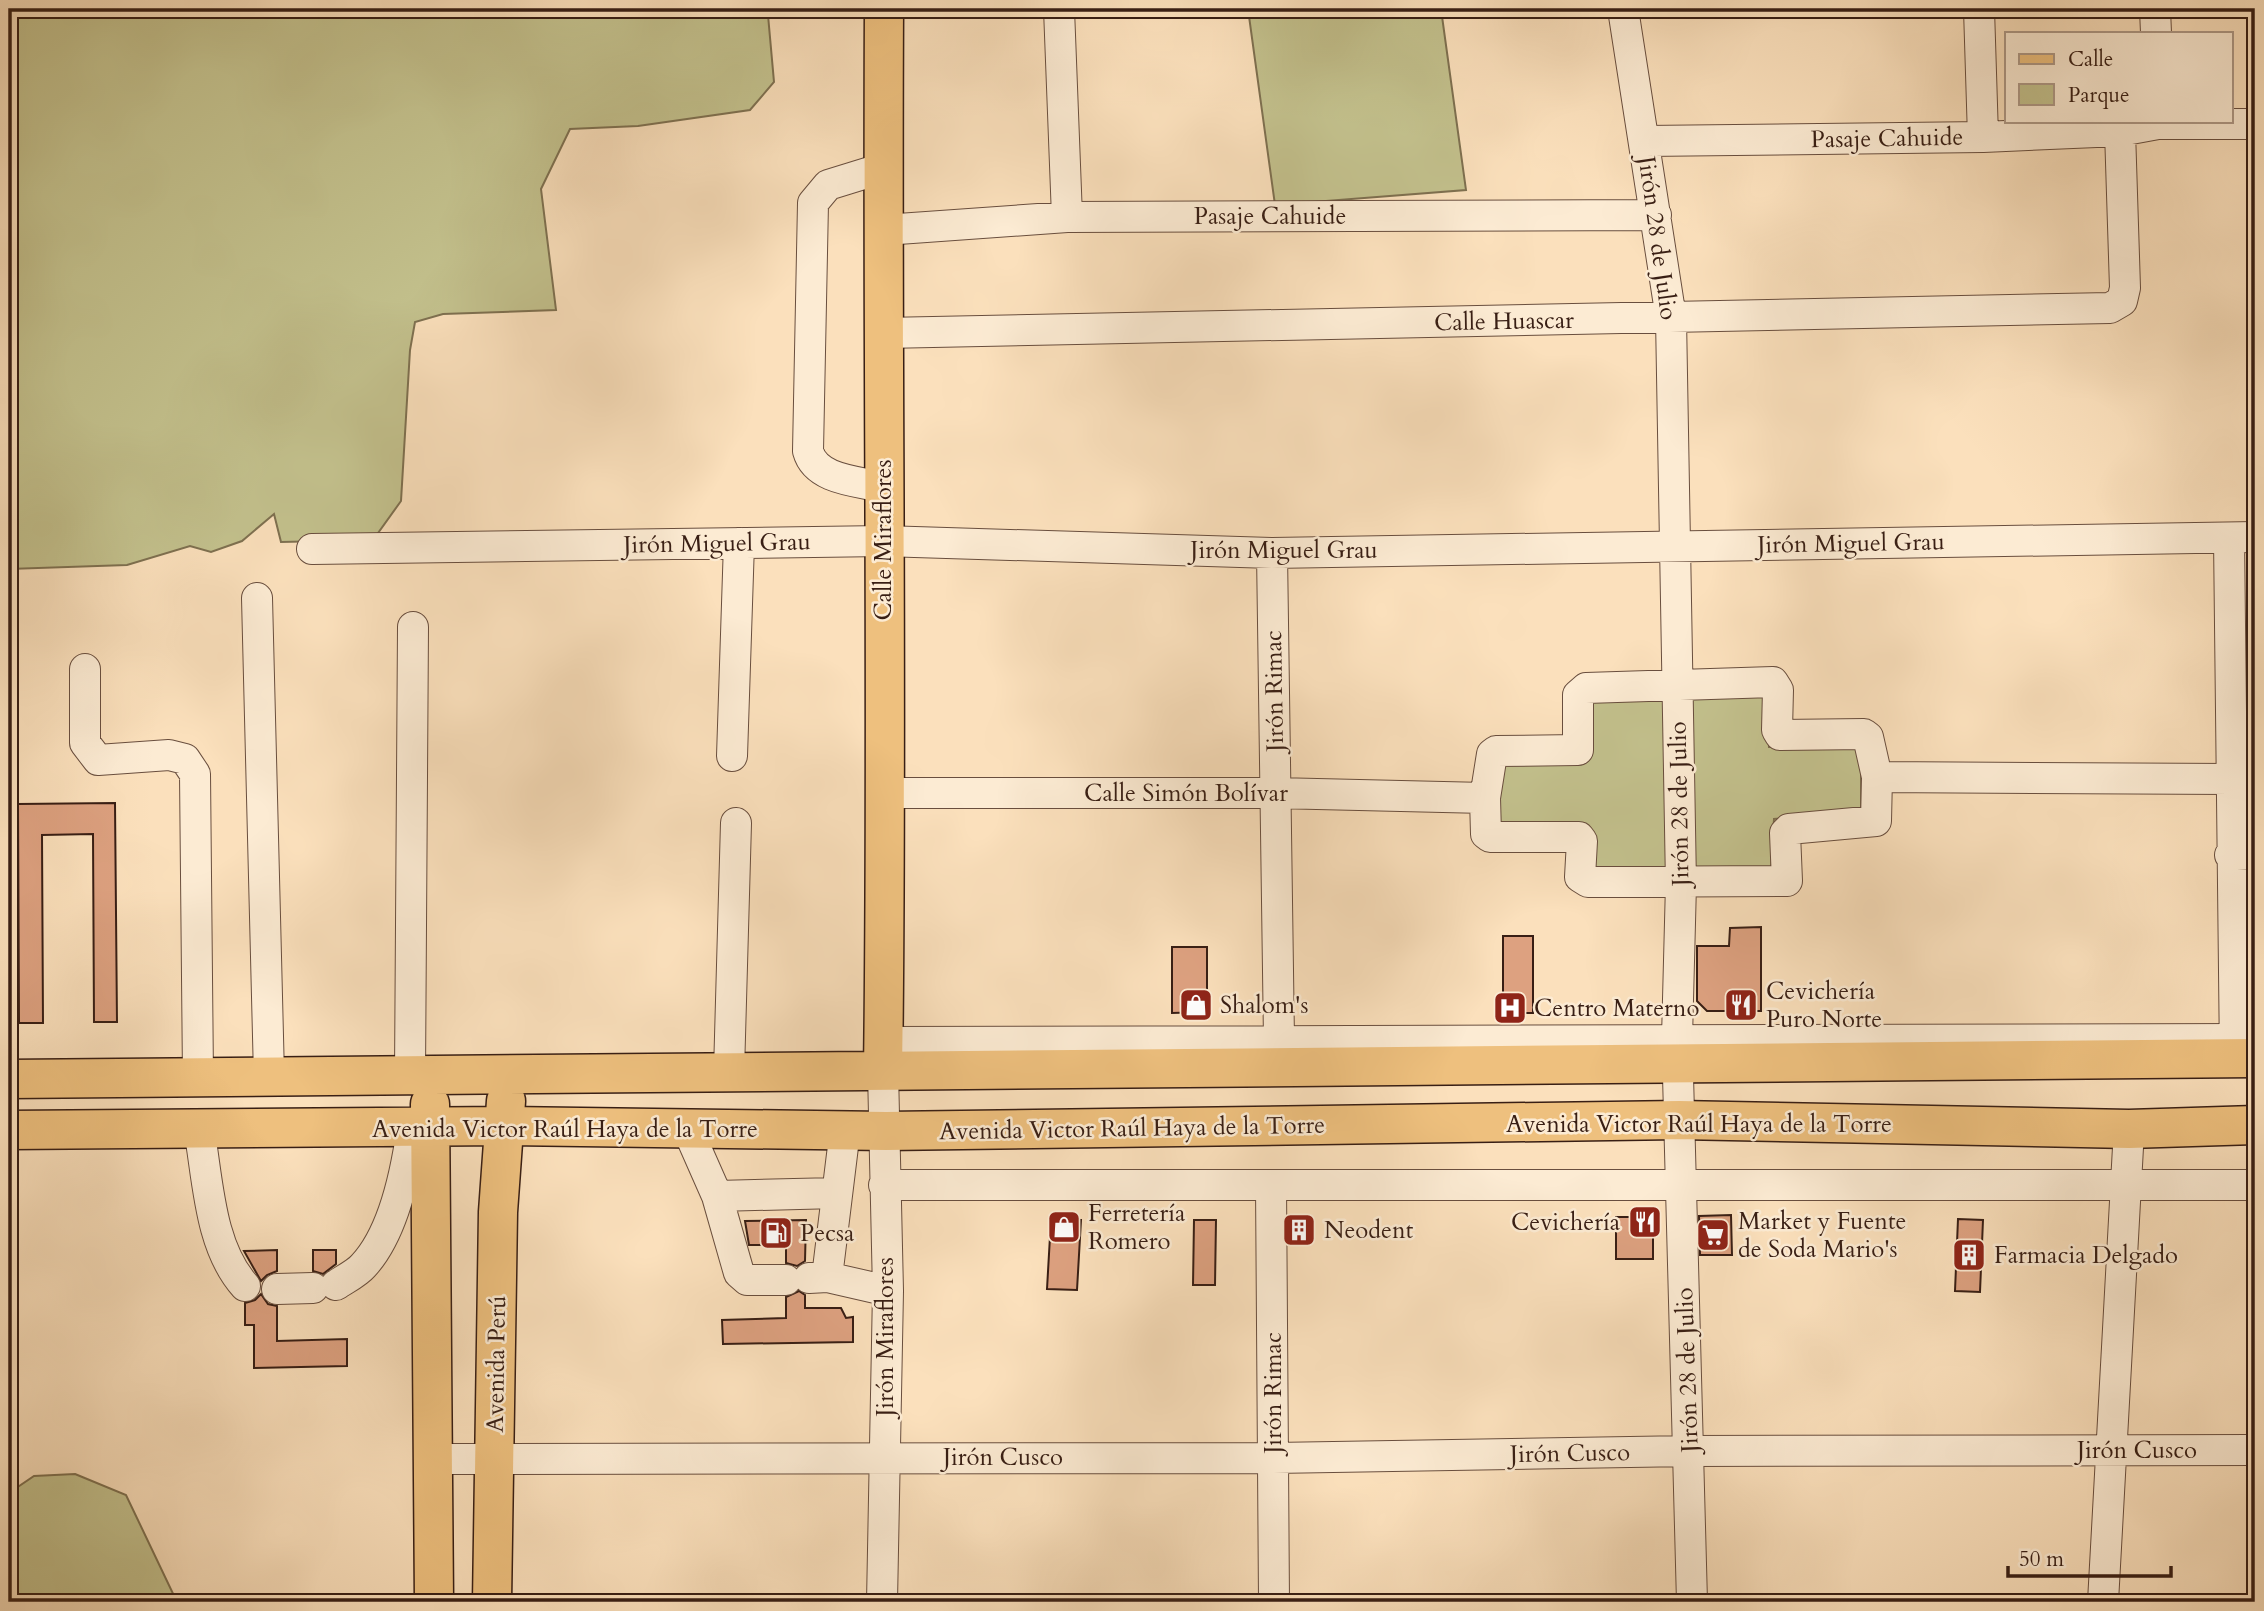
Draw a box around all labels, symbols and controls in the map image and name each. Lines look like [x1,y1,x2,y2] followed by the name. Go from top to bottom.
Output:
[2005,32,2232,122] legend
[2068,45,2113,74] text: Calle
[2068,81,2129,110] text: Parque
[1810,121,1964,156] street label: Pasaje Cahuide
[1629,151,1685,322] street label: Jirón 28 de Julio
[1194,200,1346,233] street label: Pasaje Cahuide
[1434,304,1575,339] street label: Calle Huascar
[867,459,900,621] street label: Calle Miraflores
[620,525,811,562] street label: Jirón Miguel Grau
[1754,525,1945,562] street label: Jirón Miguel Grau
[1187,534,1378,567] street label: Jirón Miguel Grau
[1257,630,1292,755] street label: Jirón Rimac
[1662,721,1697,890] street label: Jirón 28 de Julio
[1084,777,1288,810] street label: Calle Simón Bolívar
[1766,975,1882,1036] place label: Cevichería Puro Norte
[1177,986,1215,1024] shop icon: Shalom's
[1722,986,1760,1024] restaurant icon: Cevichería Puro Norte
[1220,989,1308,1022] place label: Shalom's
[1491,989,1529,1027] hospital icon: Centro Materno
[1534,992,1699,1025] place label: Centro Materno
[1506,1108,1892,1141] street label: Avenida Victor Raúl Haya de la Torre
[939,1109,1325,1148] street label: Avenida Victor Raúl Haya de la Torre
[372,1113,758,1146] street label: Avenida Victor Raúl Haya de la Torre
[1088,1197,1186,1258] place label: Ferretería Romero
[1626,1203,1664,1241] restaurant icon: Cevichería
[1738,1205,1907,1266] place label: Market y Fuente de Soda Mario's
[1511,1206,1621,1239] place label: Cevichería
[1045,1208,1083,1246] shop icon: Ferretería Romero
[1280,1211,1318,1249] building icon: Neodent
[757,1214,795,1252] fuel station icon: Pecsa
[1324,1214,1414,1247] place label: Neodent
[1694,1216,1732,1254] supermarket icon: Market y Fuente de Soda Mario's
[800,1217,855,1250] place label: Pecsa
[1950,1236,1988,1274] building icon: Farmacia Delgado
[1994,1239,2178,1272] place label: Farmacia Delgado
[869,1257,902,1420] street label: Jirón Miraflores
[1668,1287,1707,1456] street label: Jirón 28 de Julio
[479,1295,514,1433] street label: Avenida Perú
[1257,1332,1290,1457] street label: Jirón Rimac
[2074,1434,2197,1467] street label: Jirón Cusco
[1507,1436,1630,1471] street label: Jirón Cusco
[940,1441,1063,1474] street label: Jirón Cusco
[2008,1534,2171,1578] scale bar
[2019,1545,2064,1574] text: 50 m

